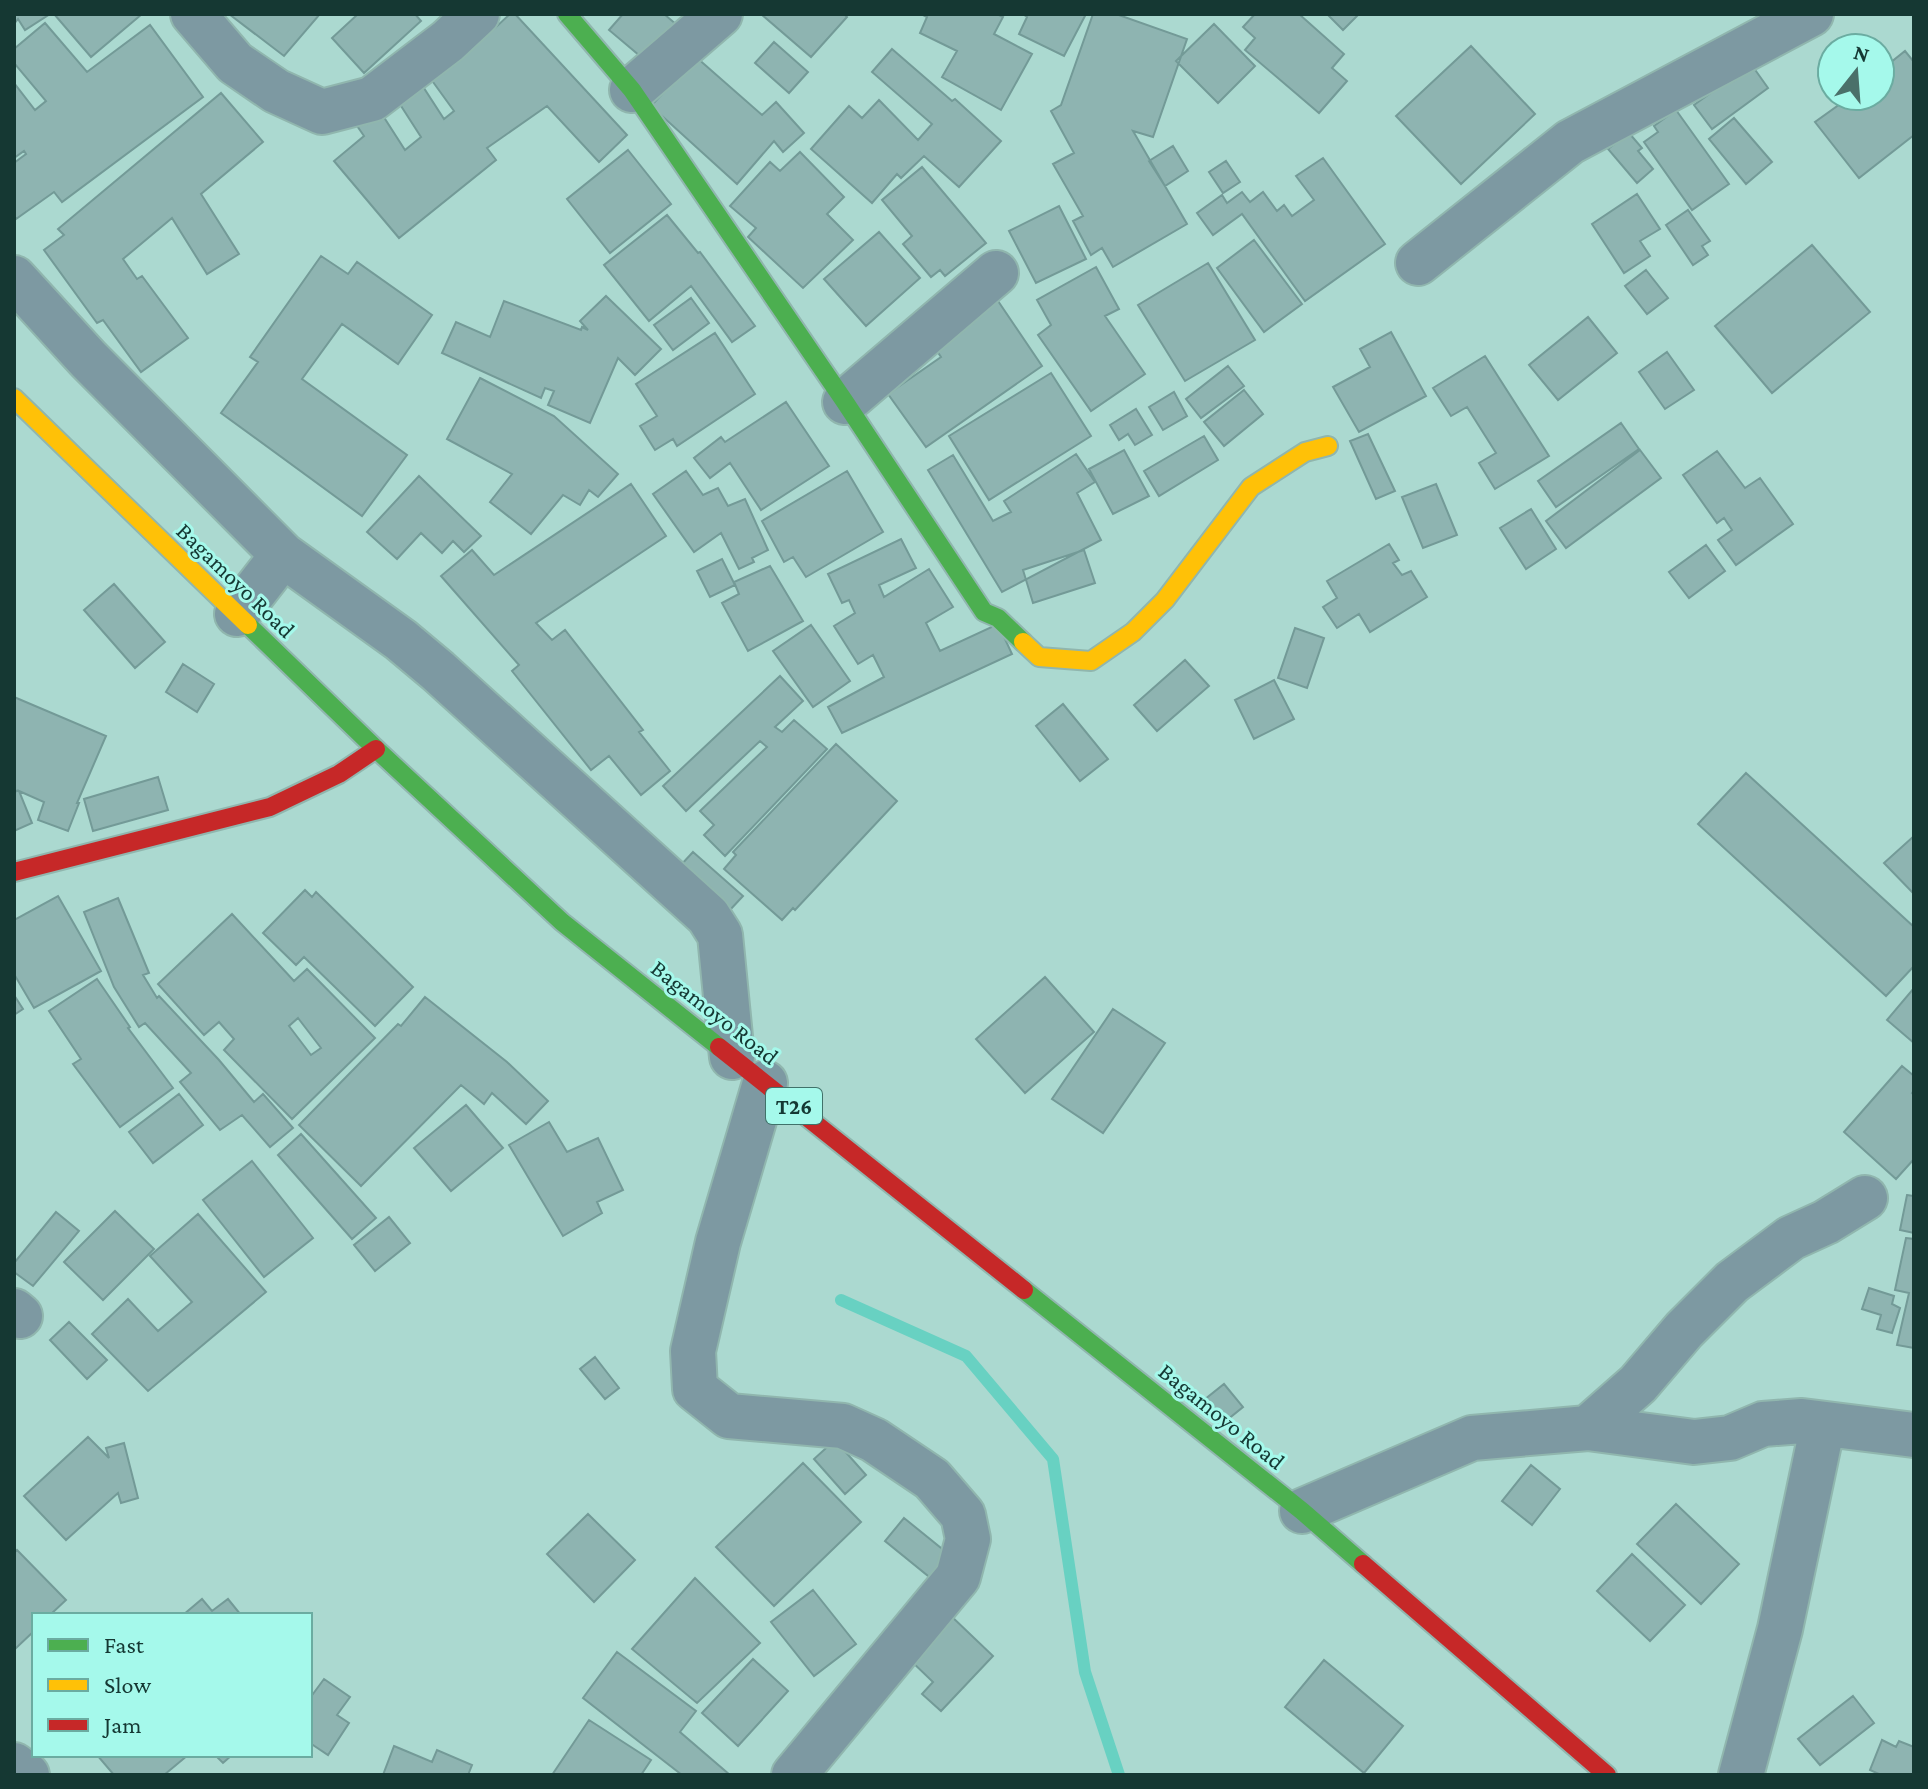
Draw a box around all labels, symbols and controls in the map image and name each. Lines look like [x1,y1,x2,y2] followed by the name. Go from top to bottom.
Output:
[1816,32,1896,112] north arrow
[1851,39,1873,67] text: N
[171,517,301,643] street label: Bagamoyo Road
[646,954,784,1070] street label: Bagamoyo Road
[766,1088,822,1124] road number: T26
[1154,1357,1291,1475] street label: Bagamoyo Road
[32,1613,312,1757] legend
[104,1631,145,1658] text: Fast
[104,1671,151,1698] text: Slow
[102,1711,142,1738] text: Jam

